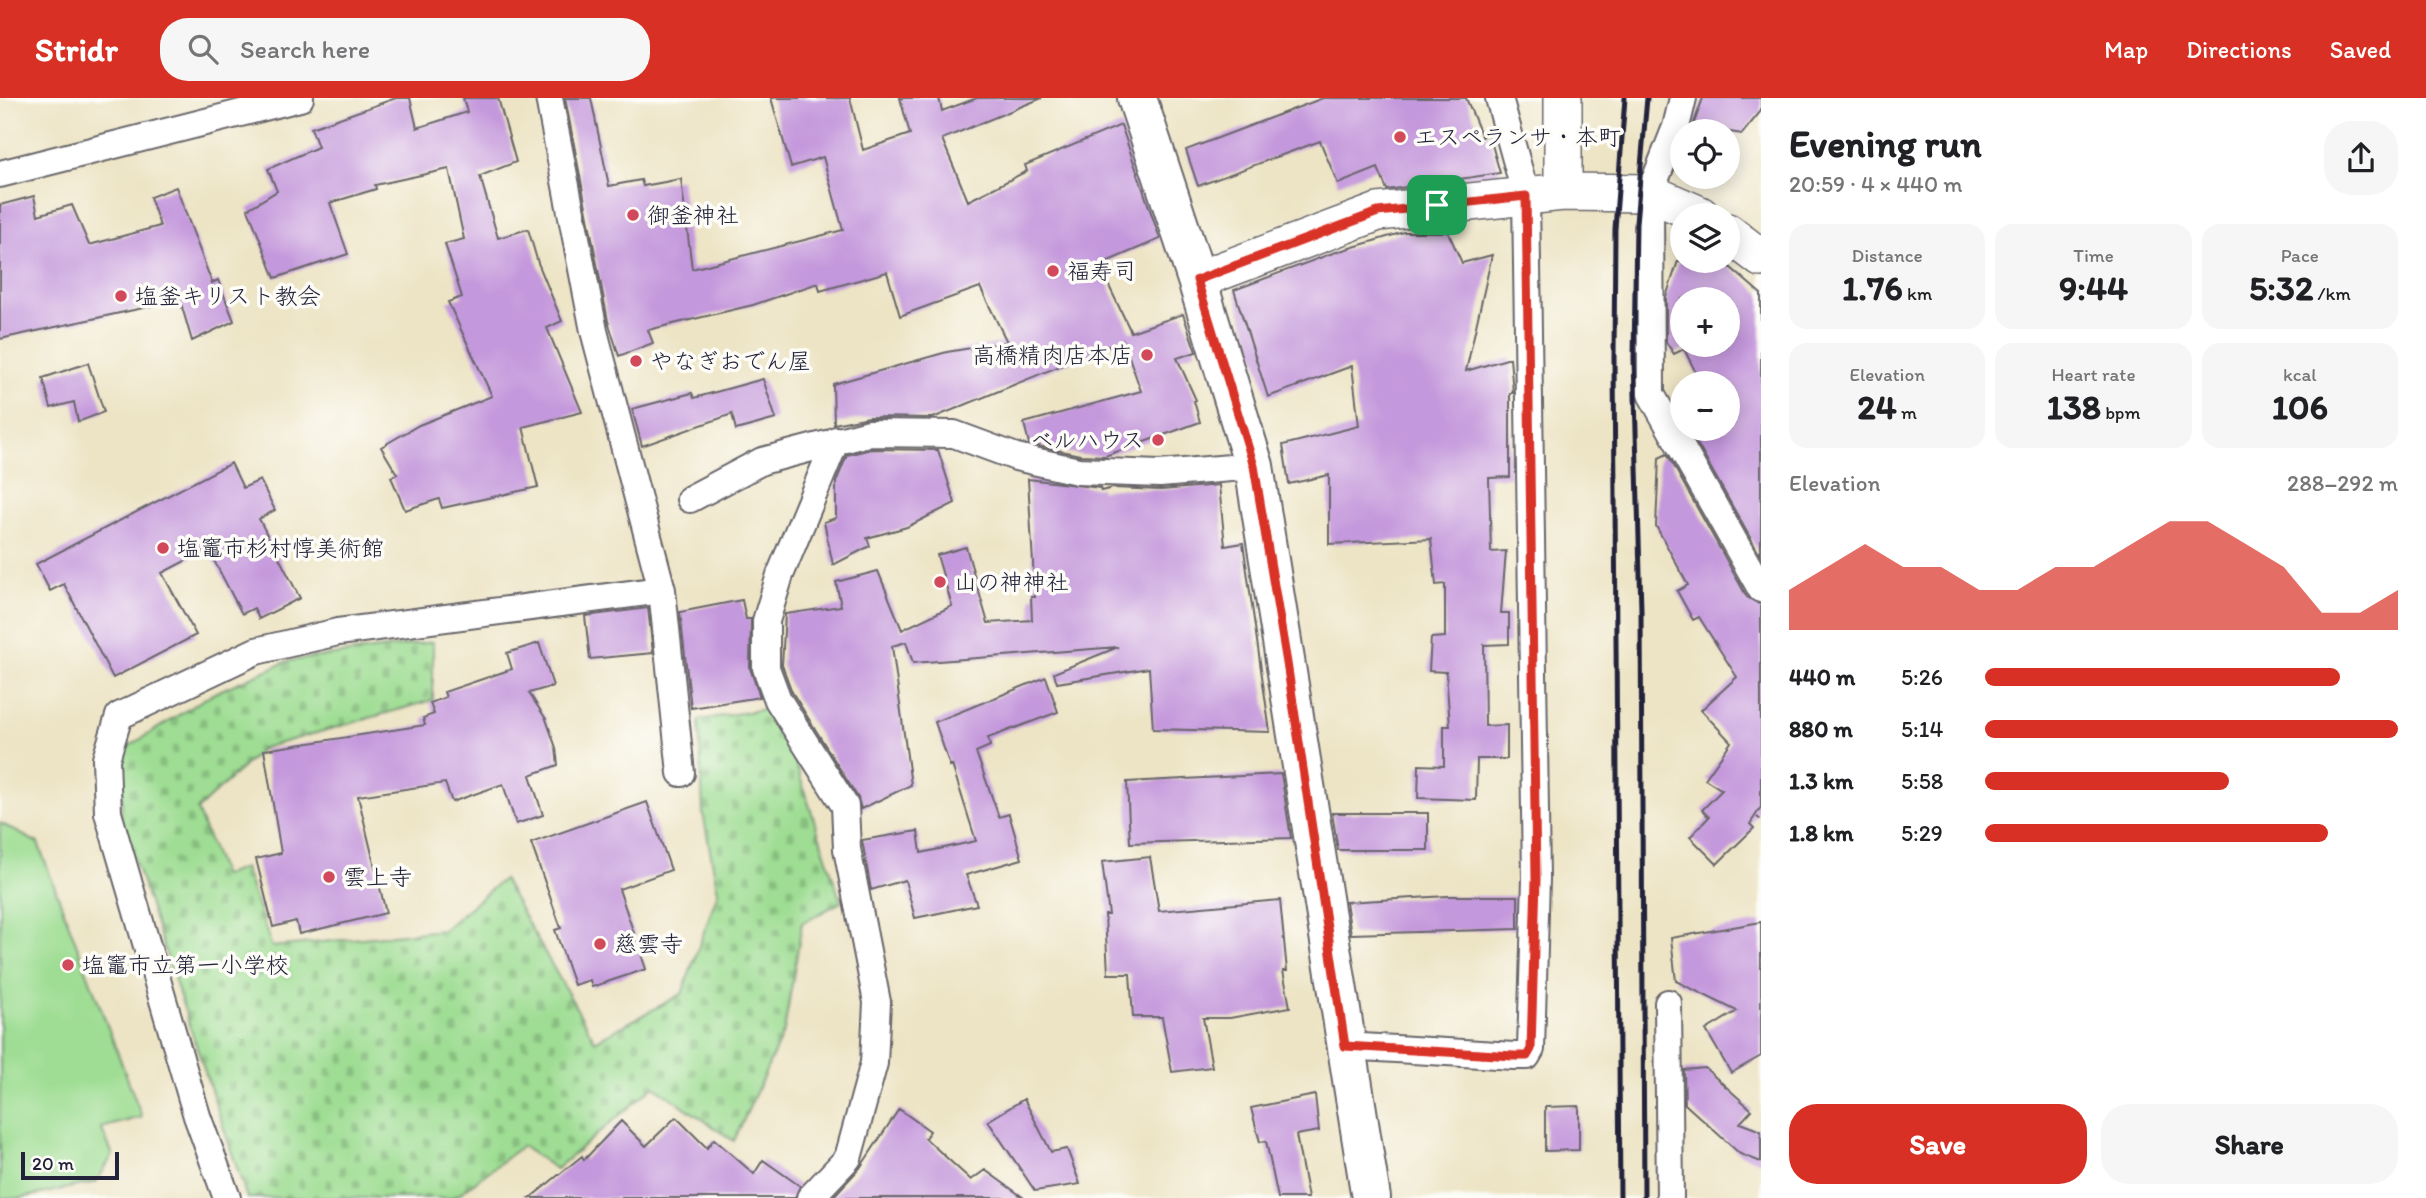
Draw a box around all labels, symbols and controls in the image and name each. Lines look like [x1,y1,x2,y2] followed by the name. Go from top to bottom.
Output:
[160,18,650,81] search box
[35,30,118,69] text: Stridr
[184,30,222,68] icon: search
[240,33,370,65] text: Search here
[2104,35,2148,64] text: Map
[2186,35,2292,64] text: Directions
[2330,35,2391,64] text: Saved
[1670,119,1740,441] map controls
[1670,119,1740,189] button: locate
[1789,121,1982,167] text: Evening run
[2324,121,2398,195] button: share
[1414,123,1621,151] place label: エスペランサ・本町
[1392,129,1408,145] marker: エスペランサ・本町
[1789,170,1963,198] text: 20:59 · 4 × 440 m
[1407,175,1467,235] pin
[1418,186,1456,224] icon: arrive
[647,201,739,229] place label: 御釜神社
[1670,203,1740,273] button: layers
[625,207,641,223] marker: 御釜神社
[1852,244,1923,267] text: Distance
[2073,244,2114,267] text: Time
[2281,244,2319,267] text: Pace
[1067,257,1136,285] place label: 福寿司
[1045,263,1061,279] marker: 福寿司
[1842,267,1903,309] text: 1.76
[2059,267,2128,309] text: 9:44
[2249,267,2313,309] text: 5:32
[135,282,321,310] place label: 塩釜キリスト教会
[1903,282,1932,305] text: km
[2313,282,2351,305] text: /km
[1670,287,1740,357] button: +
[113,288,129,304] marker: 塩釜キリスト教会
[972,341,1133,369] place label: 高橋精肉店本店
[650,347,811,375] place label: やなぎおでん屋
[1139,347,1155,363] marker: 高橋精肉店本店
[628,353,644,369] marker: やなぎおでん屋
[1849,363,1925,386] text: Elevation
[2051,363,2136,386] text: Heart rate
[2283,363,2317,386] text: kcal
[1670,371,1740,441] button: −
[1857,386,1897,428] text: 24
[2046,386,2101,428] text: 138
[2272,386,2328,428] text: 106
[1897,401,1917,424] text: m
[2101,401,2141,424] text: bpm
[1030,426,1144,454] place label: ベルハウス
[1150,432,1166,448] marker: ベルハウス
[1789,469,1880,497] text: Elevation
[2287,469,2398,497] text: 288–292 m
[177,534,384,562] place label: 塩竈市杉村惇美術館
[155,540,171,556] marker: 塩竈市杉村惇美術館
[954,568,1069,596] place label: 山の神神社
[932,574,948,590] marker: 山の神神社
[1789,663,1855,691] text: 440 m
[1901,663,1943,691] text: 5:26
[1789,715,1853,743] text: 880 m
[1901,715,1943,743] text: 5:14
[1789,767,1853,795] text: 1.3 km
[1901,767,1943,795] text: 5:58
[1789,819,1854,847] text: 1.8 km
[1901,819,1943,847] text: 5:29
[343,863,412,891] place label: 雲上寺
[321,869,337,885] marker: 雲上寺
[614,930,683,958] place label: 慈雲寺
[592,936,608,952] marker: 慈雲寺
[82,951,289,979] place label: 塩竈市立第一小学校
[60,957,76,973] marker: 塩竈市立第一小学校
[1789,1104,2087,1184] button: Save
[2101,1104,2398,1184] button: Share
[21,1149,119,1181] scale bar
[32,1152,74,1175] text: 20 m

